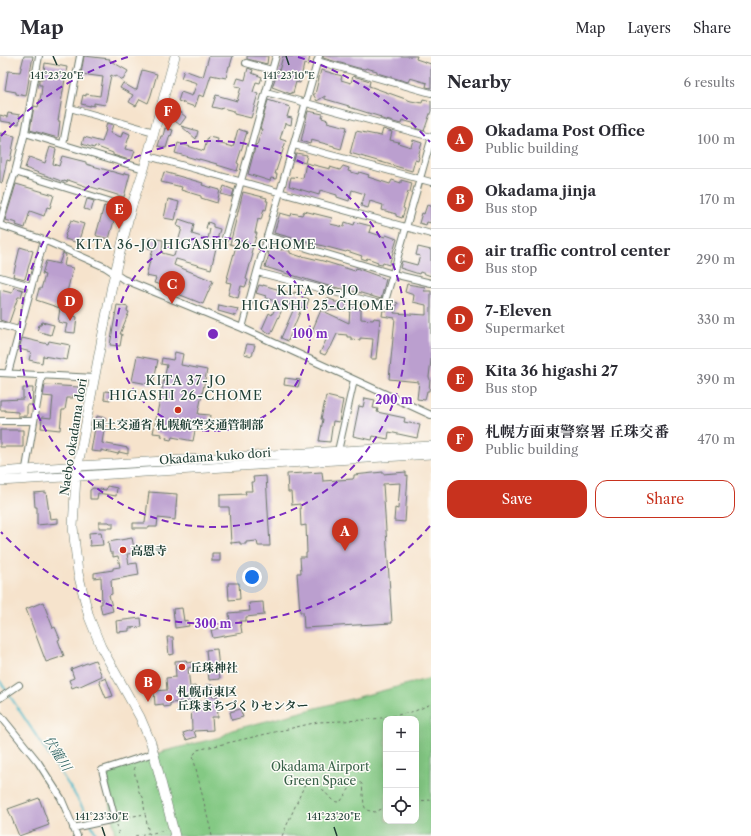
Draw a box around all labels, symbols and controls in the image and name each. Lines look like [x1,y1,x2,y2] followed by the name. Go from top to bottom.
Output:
[20,16,64,39] text: Map
[575,19,605,37] text: Map
[627,19,671,37] text: Layers
[693,19,731,37] text: Share
[30,69,84,82] text: 141°23'20"E
[263,69,315,82] text: 141°23'10"E
[447,72,511,92] text: Nearby
[684,74,735,90] text: 6 results
[155,98,181,131] pin: F
[485,121,645,140] text: Okadama Post Office
[455,131,465,147] text: A
[697,131,735,147] text: 100 m
[485,140,578,156] text: Public building
[485,181,596,200] text: Okadama jinja
[455,191,465,207] text: B
[699,191,735,207] text: 170 m
[106,196,132,229] pin: E
[485,200,537,216] text: Bus stop
[76,236,316,252] district label: KITA 36-JO HIGASHI 26-CHOME
[485,241,670,260] text: air traffic control center
[455,251,465,267] text: C
[696,251,735,267] text: 290 m
[485,260,537,276] text: Bus stop
[159,271,185,304] pin: C
[241,282,395,313] district label: KITA 36-JO HIGASHI 25-CHOME
[57,288,83,321] pin: D
[485,301,552,320] text: 7-Eleven
[454,311,466,327] text: D
[697,311,735,327] text: 330 m
[485,320,565,336] text: Supermarket
[292,326,328,341] text: 100 m
[206,327,220,341] centre of rings
[485,361,618,380] text: Kita 36 higashi 27
[455,371,465,387] text: E
[696,371,735,387] text: 390 m
[109,372,263,403] district label: KITA 37-JO HIGASHI 26-CHOME
[56,377,90,497] street label: Naebo okadama dori
[485,380,537,396] text: Bus stop
[375,392,413,407] text: 200 m
[173,405,183,415] marker: 国土交通省 札幌航空交通管制部
[92,417,264,432] place label: 国土交通省 札幌航空交通管制部
[485,422,669,441] text: 札幌方面東警察署 丘珠交番
[456,431,464,447] text: F
[697,431,735,447] text: 470 m
[485,441,578,457] text: Public building
[159,445,272,467] street label: Okadama kuko dori
[447,480,587,518] button: Save
[595,480,735,518] button: Share
[332,518,358,551] pin: A
[131,543,167,558] place label: 高恩寺
[118,545,128,555] marker: 高恩寺
[242,567,262,587] your location
[194,616,232,631] text: 300 m
[190,660,238,675] place label: 丘珠神社
[177,662,187,672] marker: 丘珠神社
[135,669,161,702] pin: B
[177,684,308,713] place label: 札幌市東区 丘珠まちづくりセンター
[164,693,174,703] marker: 札幌市東区 丘珠まちづくりセンター
[383,716,419,824] map controls
[383,716,419,752] button: +
[41,732,76,775] water label: 伏籠川
[383,752,419,788] button: −
[271,759,370,788] park label: Okadama Airport Green Space
[383,788,419,824] button: locate
[75,810,129,823] text: 141°23'30"E
[307,810,361,823] text: 141°23'20"E

